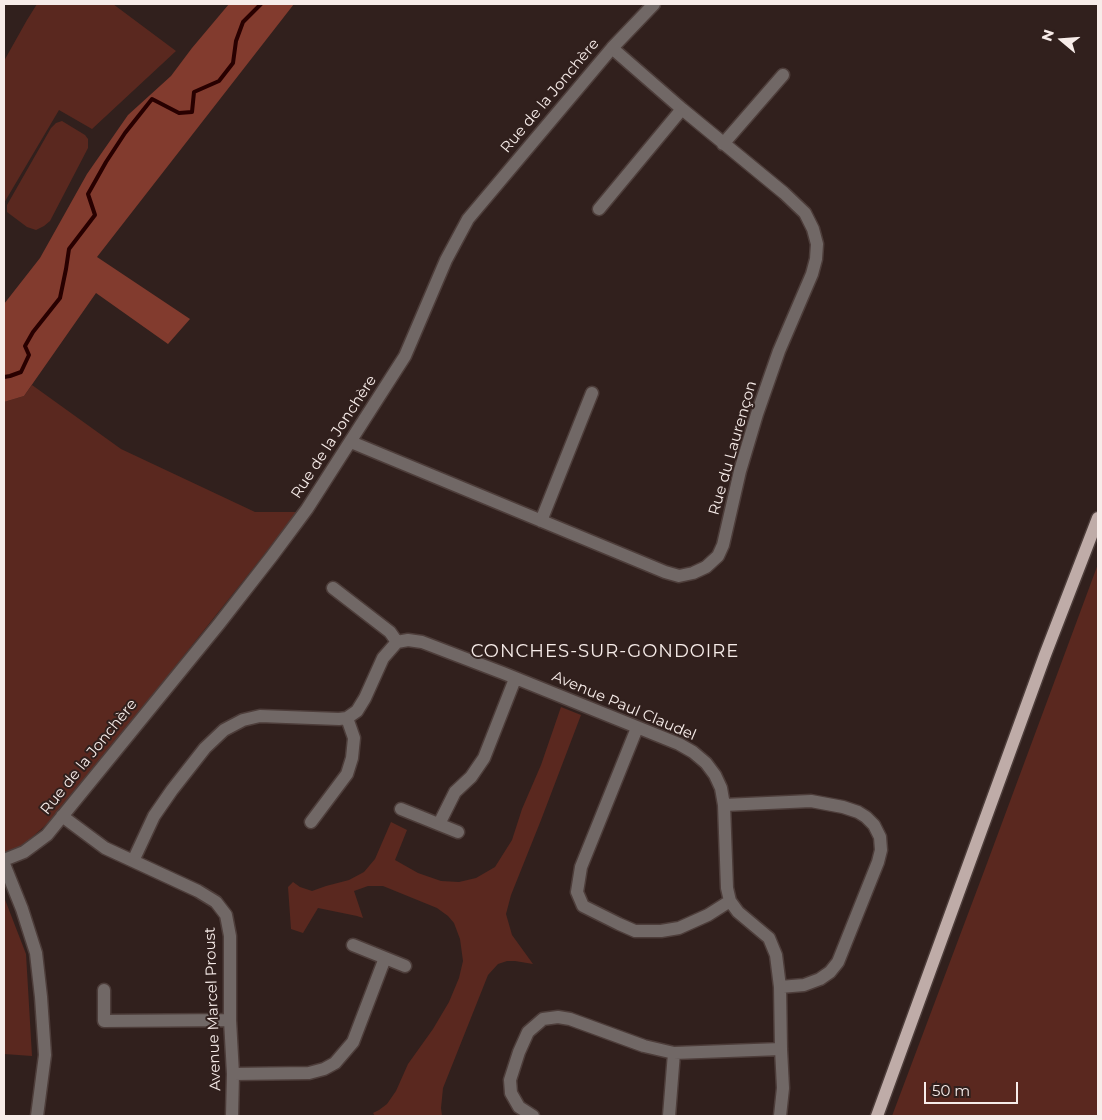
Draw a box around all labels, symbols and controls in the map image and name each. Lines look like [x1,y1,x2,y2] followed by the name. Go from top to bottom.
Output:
[1037,15,1087,65] north arrow
[1037,27,1058,44] text: N
[497,35,603,157] street label: Rue de la Jonchère
[287,372,381,502] street label: Rue de la Jonchère
[705,379,761,517] street label: Rue du Laurençon
[468,641,742,663] district label: CONCHES-SUR-GONDOIRE
[549,667,699,745] street label: Avenue Paul Claudel
[37,696,141,818] street label: Rue de la Jonchère
[201,927,225,1091] street label: Avenue Marcel Proust
[927,1072,1021,1104] scale bar
[932,1081,970,1100] text: 50 m

